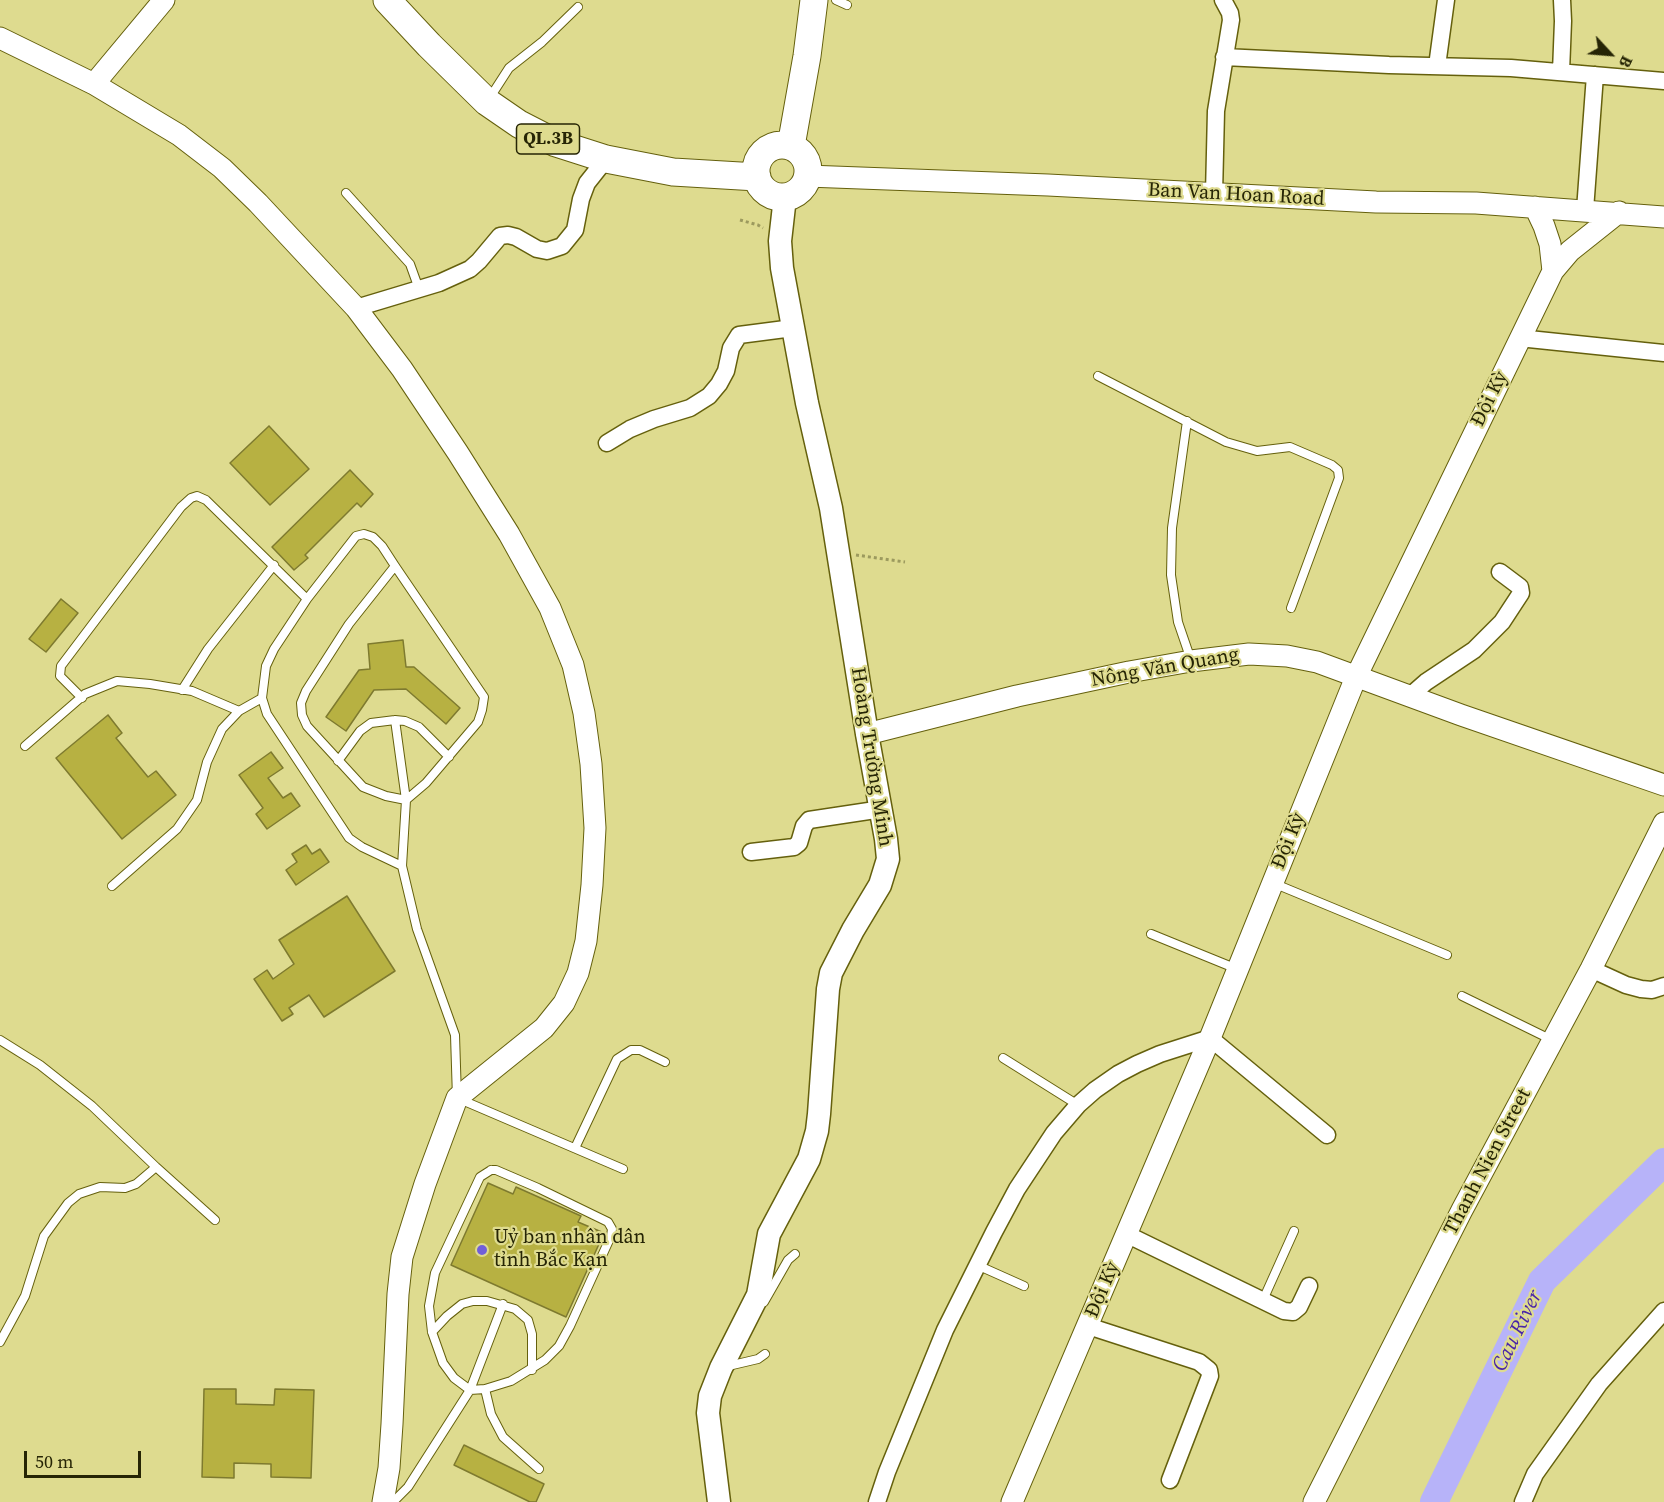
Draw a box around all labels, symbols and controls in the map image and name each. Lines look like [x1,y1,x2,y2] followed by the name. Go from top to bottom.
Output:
[1580,24,1640,84] north arrow
[1614,52,1638,71] text: B
[516,124,580,154] road number: QL.3B
[1147,178,1325,212] street label: Ban Van Hoan Road
[1466,368,1514,430] street label: Đội Kỳ
[1089,643,1241,693] street label: Nông Văn Quang
[845,666,897,848] street label: Hoàng Trường Minh
[1267,809,1311,873] street label: Đội Kỳ
[1439,1085,1537,1239] street label: Thanh Nien Street
[494,1226,646,1273] place label: Uỷ ban nhân dân tỉnh Bắc Kạn
[475,1243,489,1257] marker: Uỷ ban nhân dân tỉnh Bắc Kạn
[1081,1258,1125,1322] street label: Đội Kỳ
[1488,1286,1548,1376] water label: Cau River
[27,1439,144,1477] scale bar
[35,1449,73,1474] text: 50 m

